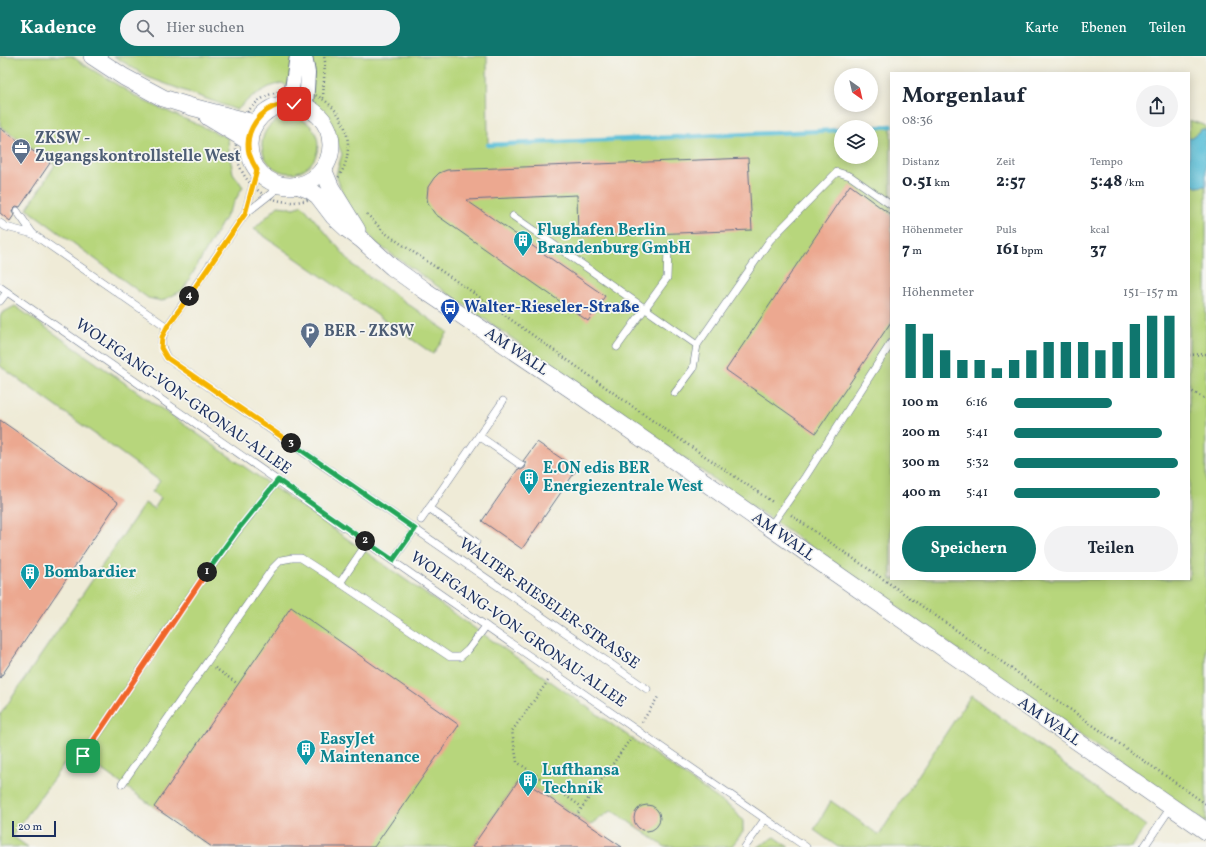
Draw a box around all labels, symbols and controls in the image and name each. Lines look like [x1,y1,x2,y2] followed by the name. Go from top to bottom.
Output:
[120,10,400,46] search box
[20,15,96,41] text: Kadence
[134,17,156,39] icon: search
[166,18,245,39] text: Hier suchen
[1025,19,1059,38] text: Karte
[1081,19,1127,38] text: Ebenen
[1149,19,1186,38] text: Teilen
[834,68,878,112] north arrow
[834,68,878,164] map controls
[902,81,1025,112] text: Morgenlauf
[1136,85,1178,127] button: share
[277,87,311,121] pin
[283,93,305,115] icon: check
[902,112,933,130] text: 08:36
[834,120,878,164] button: layers
[35,128,241,168] place label: ZKSW - Zugangskontrollstelle West
[10,137,32,165] office icon: ZKSW - Zugangskontrollstelle West
[902,155,939,170] text: Distanz
[996,155,1015,170] text: Zeit
[1090,155,1123,170] text: Tempo
[902,170,932,193] text: 0.51
[996,170,1026,193] text: 2:57
[1090,170,1122,193] text: 5:48
[932,176,950,191] text: km
[1122,176,1144,191] text: /km
[537,220,691,260] place label: Flughafen Berlin Brandenburg GmbH
[902,223,963,238] text: Höhenmeter
[996,223,1017,238] text: Puls
[1090,223,1110,238] text: kcal
[512,229,534,257] building icon: Flughafen Berlin Brandenburg GmbH
[902,238,910,261] text: 7
[996,238,1019,261] text: 161
[1090,238,1107,261] text: 37
[910,244,922,259] text: m
[1019,244,1043,259] text: bpm
[902,284,974,302] text: Höhenmeter
[1123,284,1178,302] text: 151–157 m
[179,286,199,306] pin: 4
[186,288,192,303] text: 4
[439,297,461,325] bus stop icon: Walter-Rieseler-Straße
[464,297,640,319] place label: Walter-Rieseler-Straße
[71,314,295,480] street label: WOLFGANG-VON-GRONAU-ALLEE
[299,321,321,349] parking icon: BER - ZKSW
[324,321,414,343] place label: BER - ZKSW
[480,323,552,381] street label: AM WALL
[902,394,939,412] text: 100 m
[966,394,987,412] text: 6:16
[902,424,940,442] text: 200 m
[966,424,988,442] text: 5:41
[281,433,301,453] pin: 3
[288,435,294,450] text: 3
[902,454,940,472] text: 300 m
[966,454,989,472] text: 5:32
[543,458,703,498] place label: E.ON edis BER Energiezentrale West
[518,467,540,495] building icon: E.ON edis BER Energiezentrale West
[902,484,941,502] text: 400 m
[966,484,988,502] text: 5:41
[747,507,819,567] street label: AM WALL
[902,526,1036,572] button: Speichern
[1044,526,1178,572] button: Teilen
[355,531,375,551] pin: 2
[362,533,368,548] text: 2
[454,533,644,675] street label: WALTER-RIESELER-STRASSE
[406,547,630,713] street label: WOLFGANG-VON-GRONAU-ALLEE
[19,562,41,590] building icon: Bombardier
[44,562,137,584] place label: Bombardier
[197,562,217,582] pin: 1
[205,564,209,579] text: 1
[1013,692,1085,752] street label: AM WALL
[320,729,420,769] place label: EasyJet Maintenance
[295,738,317,766] building icon: EasyJet Maintenance
[66,739,100,773] pin
[72,745,94,767] icon: arrive
[542,760,620,800] place label: Lufthansa Technik
[517,769,539,797] building icon: Lufthansa Technik
[12,819,56,838] scale bar
[18,820,42,835] text: 20 m

